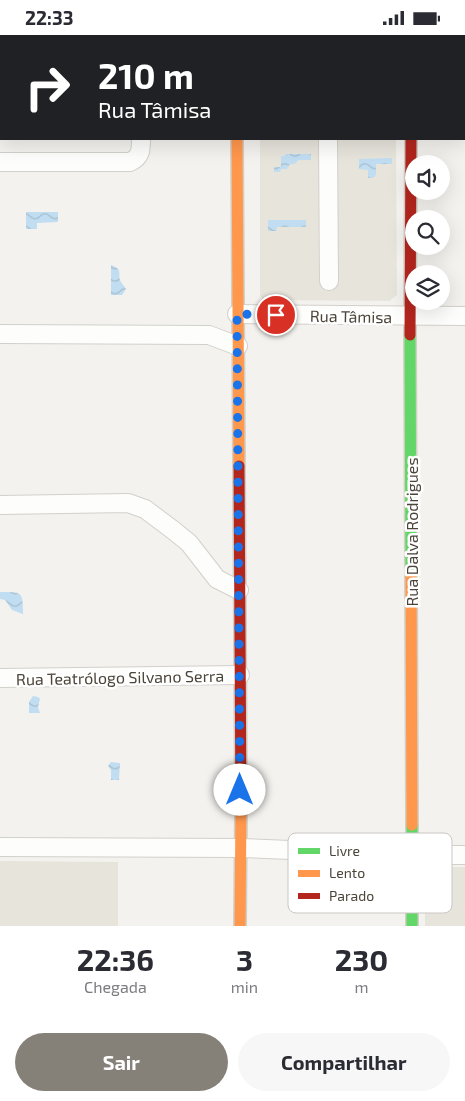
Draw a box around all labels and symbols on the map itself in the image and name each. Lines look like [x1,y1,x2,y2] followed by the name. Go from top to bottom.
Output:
[255,294,297,336] pin
[310,306,392,326] street label: Rua Tâmisa
[402,457,421,607] street label: Rua Dalva Rodrigues
[16,666,224,688] street label: Rua Teatrólogo Silvano Serra
[213,763,265,815] position arrow
[288,833,452,913] legend
[329,842,360,859] text: Livre
[329,864,365,881] text: Lento
[329,887,374,904] text: Parado

